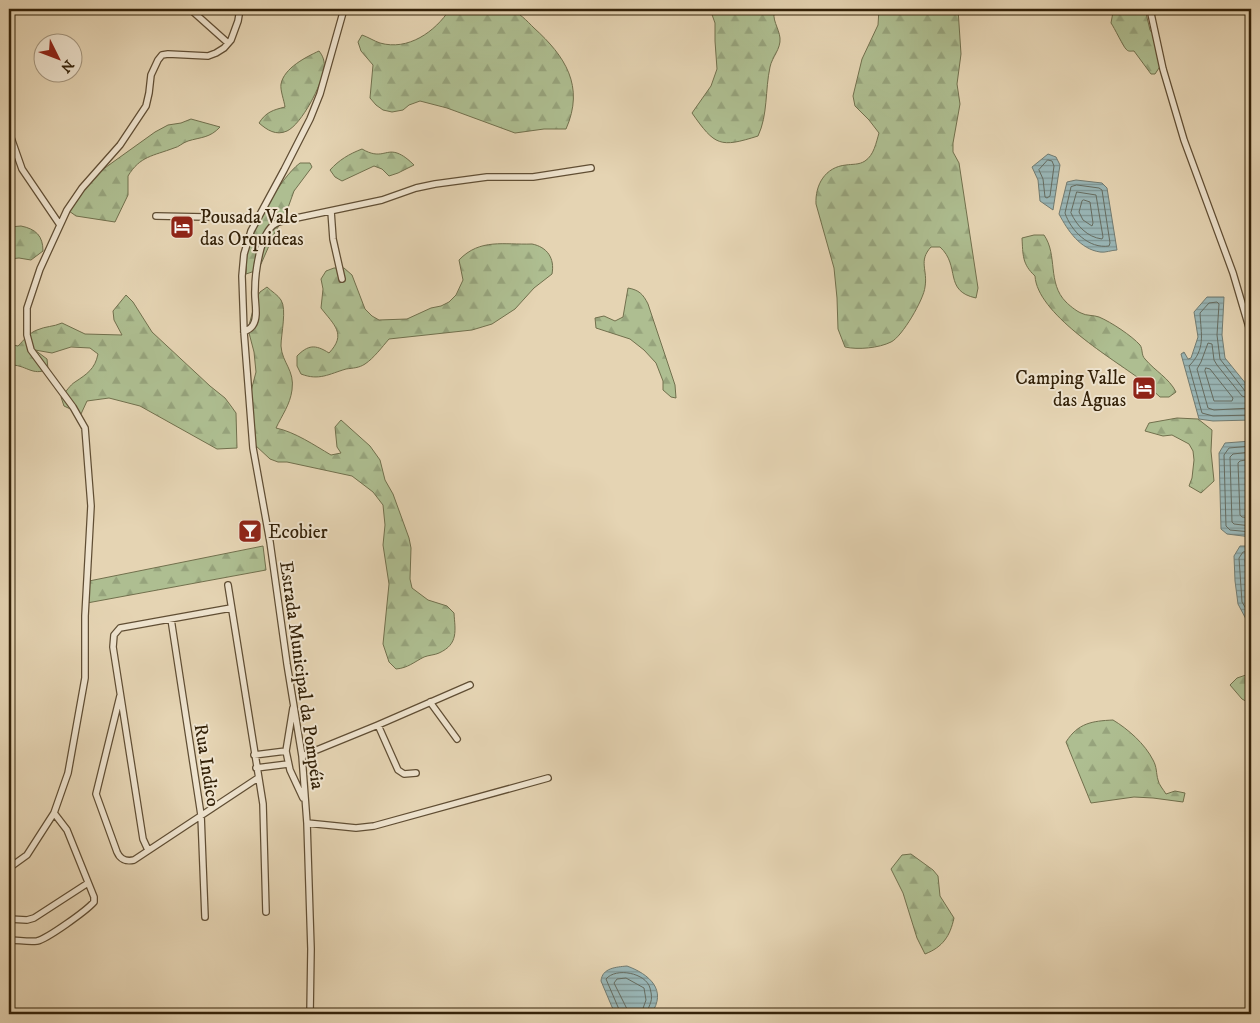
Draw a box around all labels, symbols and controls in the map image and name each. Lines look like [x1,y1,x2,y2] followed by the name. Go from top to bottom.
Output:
[32,32,82,82] north arrow
[56,56,77,77] text: N
[200,206,304,252] place label: Pousada Vale das Orquideas
[169,214,195,240] hotel icon: Pousada Vale das Orquideas
[1015,367,1126,412] place label: Camping Valle das Aguas
[1131,375,1157,401] hotel icon: Camping Valle das Aguas
[237,518,263,544] bar icon: Ecobier
[268,521,328,544] place label: Ecobier
[274,560,329,791] street label: Estrada Municipal da Pompéia
[189,722,224,808] street label: Rua Indico

